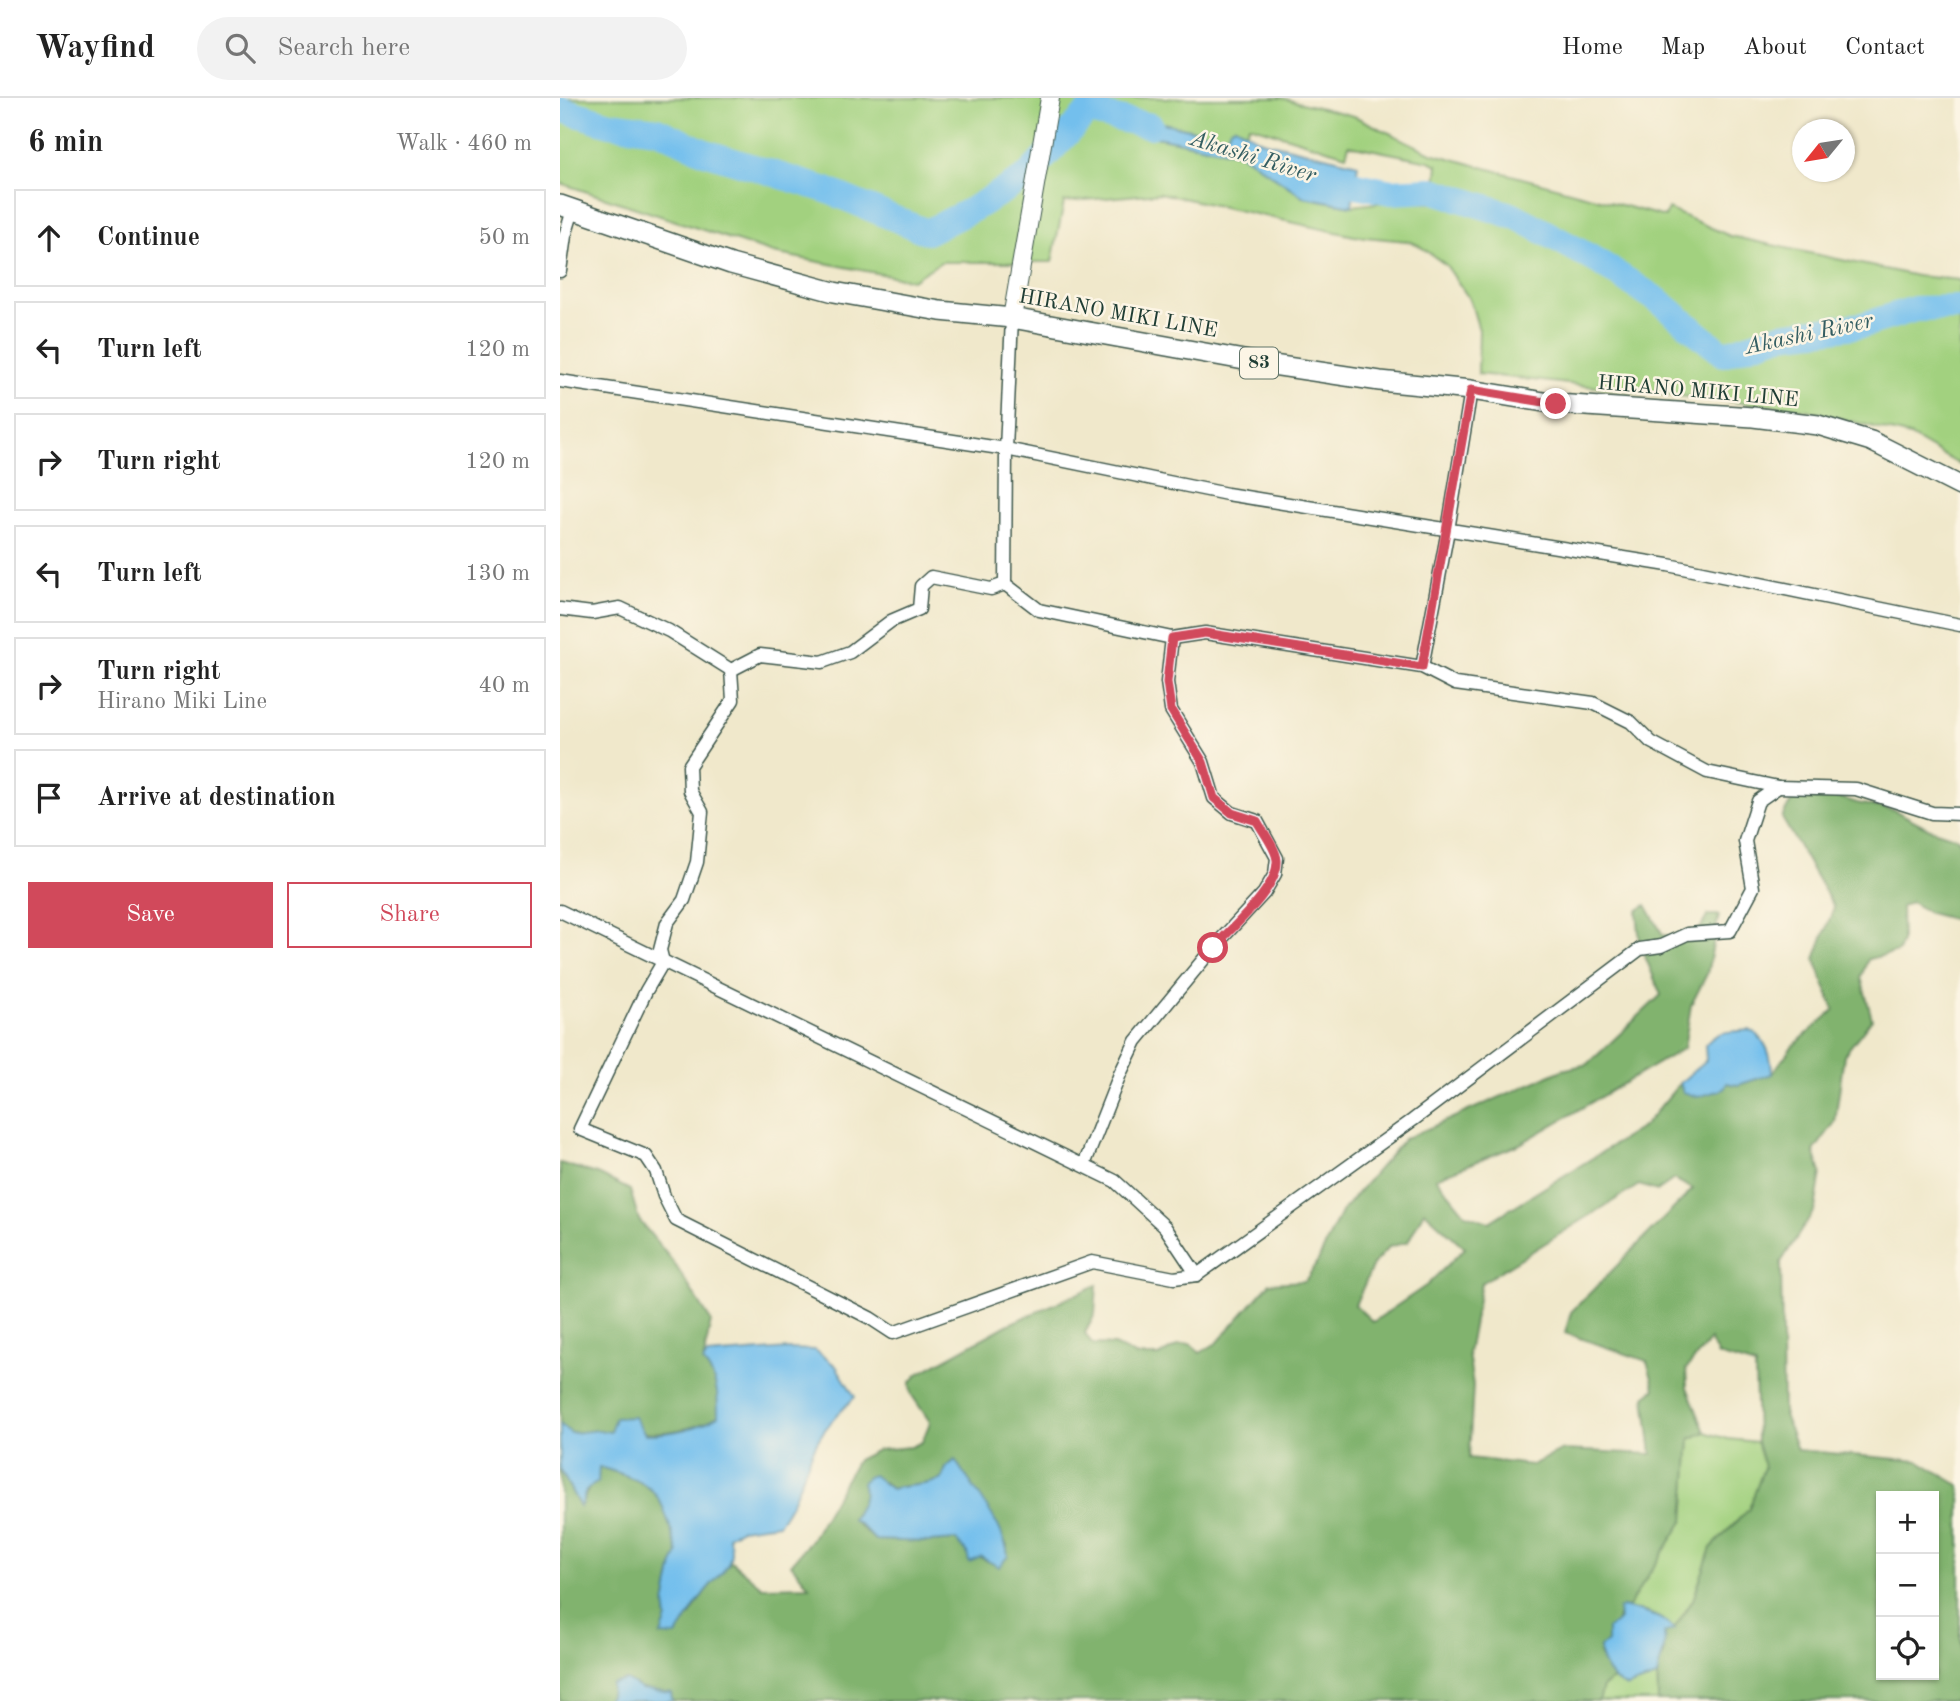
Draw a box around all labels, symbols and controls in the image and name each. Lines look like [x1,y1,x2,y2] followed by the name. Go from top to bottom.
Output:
[197,17,687,80] search box
[221,29,259,67] icon: search
[35,32,155,65] text: Wayfind
[277,35,410,61] text: Search here
[1562,36,1623,60] text: Home
[1661,36,1705,60] text: Map
[1743,36,1807,60] text: About
[1845,36,1925,60] text: Contact
[1792,119,1855,182] north arrow
[1185,126,1320,187] water label: Akashi River
[28,128,103,158] text: 6 min
[396,132,532,155] text: Walk · 460 m
[30,219,68,257] icon: ahead
[97,225,200,251] text: Continue
[479,226,530,249] text: 50 m
[1017,286,1219,342] street label: HIRANO MIKI LINE
[1741,309,1876,359] water label: Akashi River
[30,331,68,369] icon: left
[97,337,202,363] text: Turn left
[465,338,530,361] text: 120 m
[1240,347,1278,378] road number: 83
[1597,373,1799,411] street label: HIRANO MIKI LINE
[1540,388,1571,419] route end
[30,443,68,481] icon: right
[97,449,220,475] text: Turn right
[465,450,530,473] text: 120 m
[30,555,68,593] icon: left
[97,561,202,587] text: Turn left
[465,562,530,585] text: 130 m
[97,659,220,685] text: Turn right
[30,667,68,705] icon: right
[479,674,530,697] text: 40 m
[97,690,267,713] text: Hirano Miki Line
[30,779,68,817] icon: arrive
[97,785,336,811] text: Arrive at destination
[28,882,273,948] button: Save
[287,882,532,948] button: Share
[1197,932,1228,963] route start
[1876,1491,1939,1680] map controls
[1876,1491,1939,1554] button: +
[1876,1554,1939,1617] button: −
[1876,1617,1939,1680] button: locate

